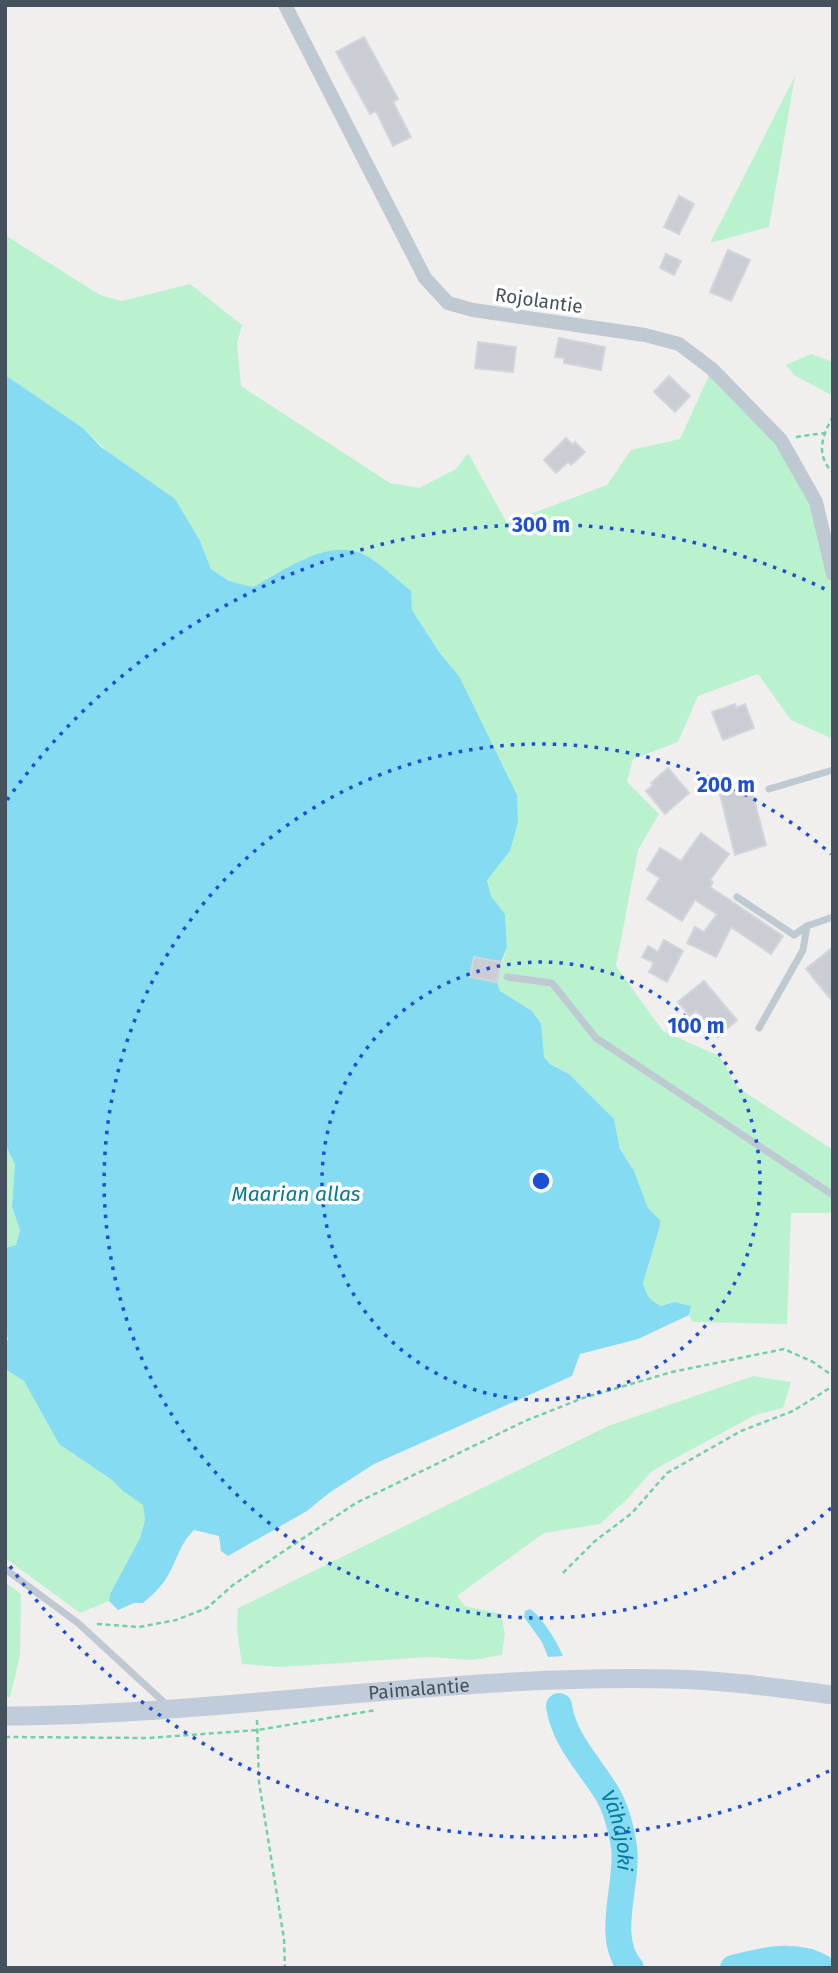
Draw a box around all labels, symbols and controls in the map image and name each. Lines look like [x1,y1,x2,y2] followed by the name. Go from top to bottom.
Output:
[494,283,584,318] street label: Rojolantie
[511,512,570,538] text: 300 m
[697,772,755,798] text: 200 m
[667,1013,725,1039] text: 100 m
[529,1169,553,1193] centre of rings
[231,1181,361,1207] water label: Maarian allas
[367,1674,470,1704] street label: Paimalantie
[595,1785,638,1872] water label: Vähäjoki

